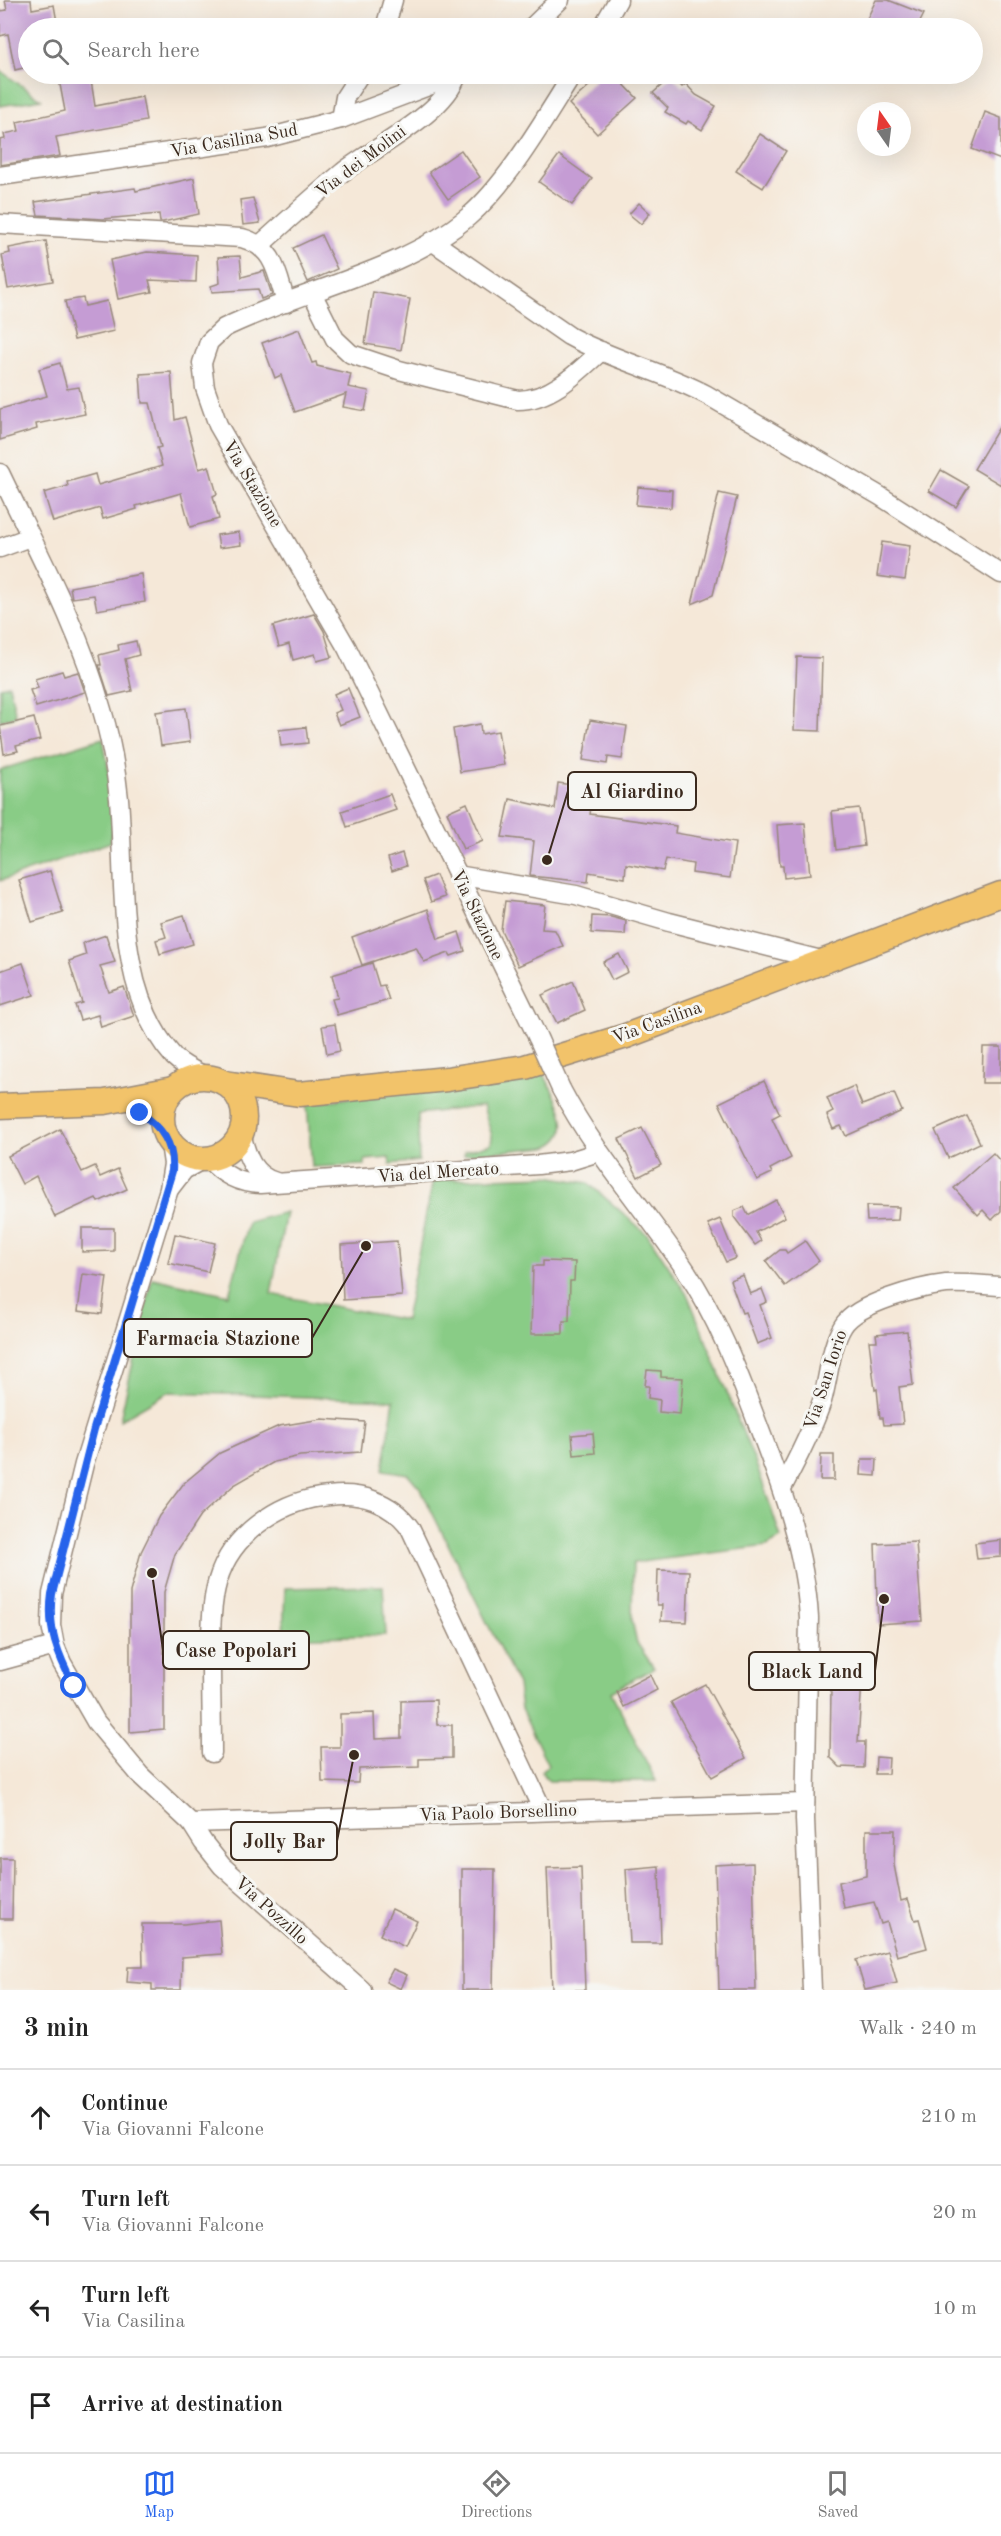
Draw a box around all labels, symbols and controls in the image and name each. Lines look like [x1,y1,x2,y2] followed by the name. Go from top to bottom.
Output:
[18,18,983,84] search box
[39,35,72,68] icon: search
[87,40,200,62] text: Search here
[857,102,911,156] north arrow
[169,121,299,161] street label: Via Casilina Sud
[313,122,410,202] street label: Via dei Molini
[219,437,285,531] street label: Via Stazione
[568,772,696,810] callout: Al Giardino
[580,783,684,803] text: Al Giardino
[447,867,507,963] street label: Via Stazione
[610,998,704,1048] street label: Via Casilina
[126,1099,152,1125] route end
[376,1160,500,1186] street label: Via del Mercato
[124,1319,312,1357] callout: Farmacia Stazione
[801,1328,851,1432] street label: Via San Iorio
[136,1330,300,1350] text: Farmacia Stazione
[163,1631,309,1669] callout: Case Popolari
[175,1642,297,1662] text: Case Popolari
[749,1652,875,1690] callout: Black Land
[761,1663,863,1683] text: Black Land
[60,1672,86,1698] route start
[419,1801,577,1825] street label: Via Paolo Borsellino
[231,1822,337,1860] callout: Jolly Bar
[243,1833,325,1853] text: Jolly Bar
[231,1874,311,1948] street label: Via Pozzillo
[24,2016,89,2042] text: 3 min
[858,2019,977,2039] text: Walk · 240 m
[81,2093,168,2115] text: Continue
[24,2101,57,2134] icon: ahead
[921,2107,977,2127] text: 210 m
[81,2120,264,2140] text: Via Giovanni Falcone
[81,2189,170,2211] text: Turn left
[24,2197,57,2230] icon: left
[932,2203,977,2223] text: 20 m
[81,2216,264,2236] text: Via Giovanni Falcone
[81,2285,170,2307] text: Turn left
[24,2293,57,2326] icon: left
[932,2299,977,2319] text: 10 m
[81,2312,185,2332] text: Via Casilina
[24,2389,57,2422] icon: arrive
[81,2394,283,2416] text: Arrive at destination
[143,2467,176,2523] tab: Map
[461,2467,532,2523] tab: Directions
[818,2467,858,2523] tab: Saved

